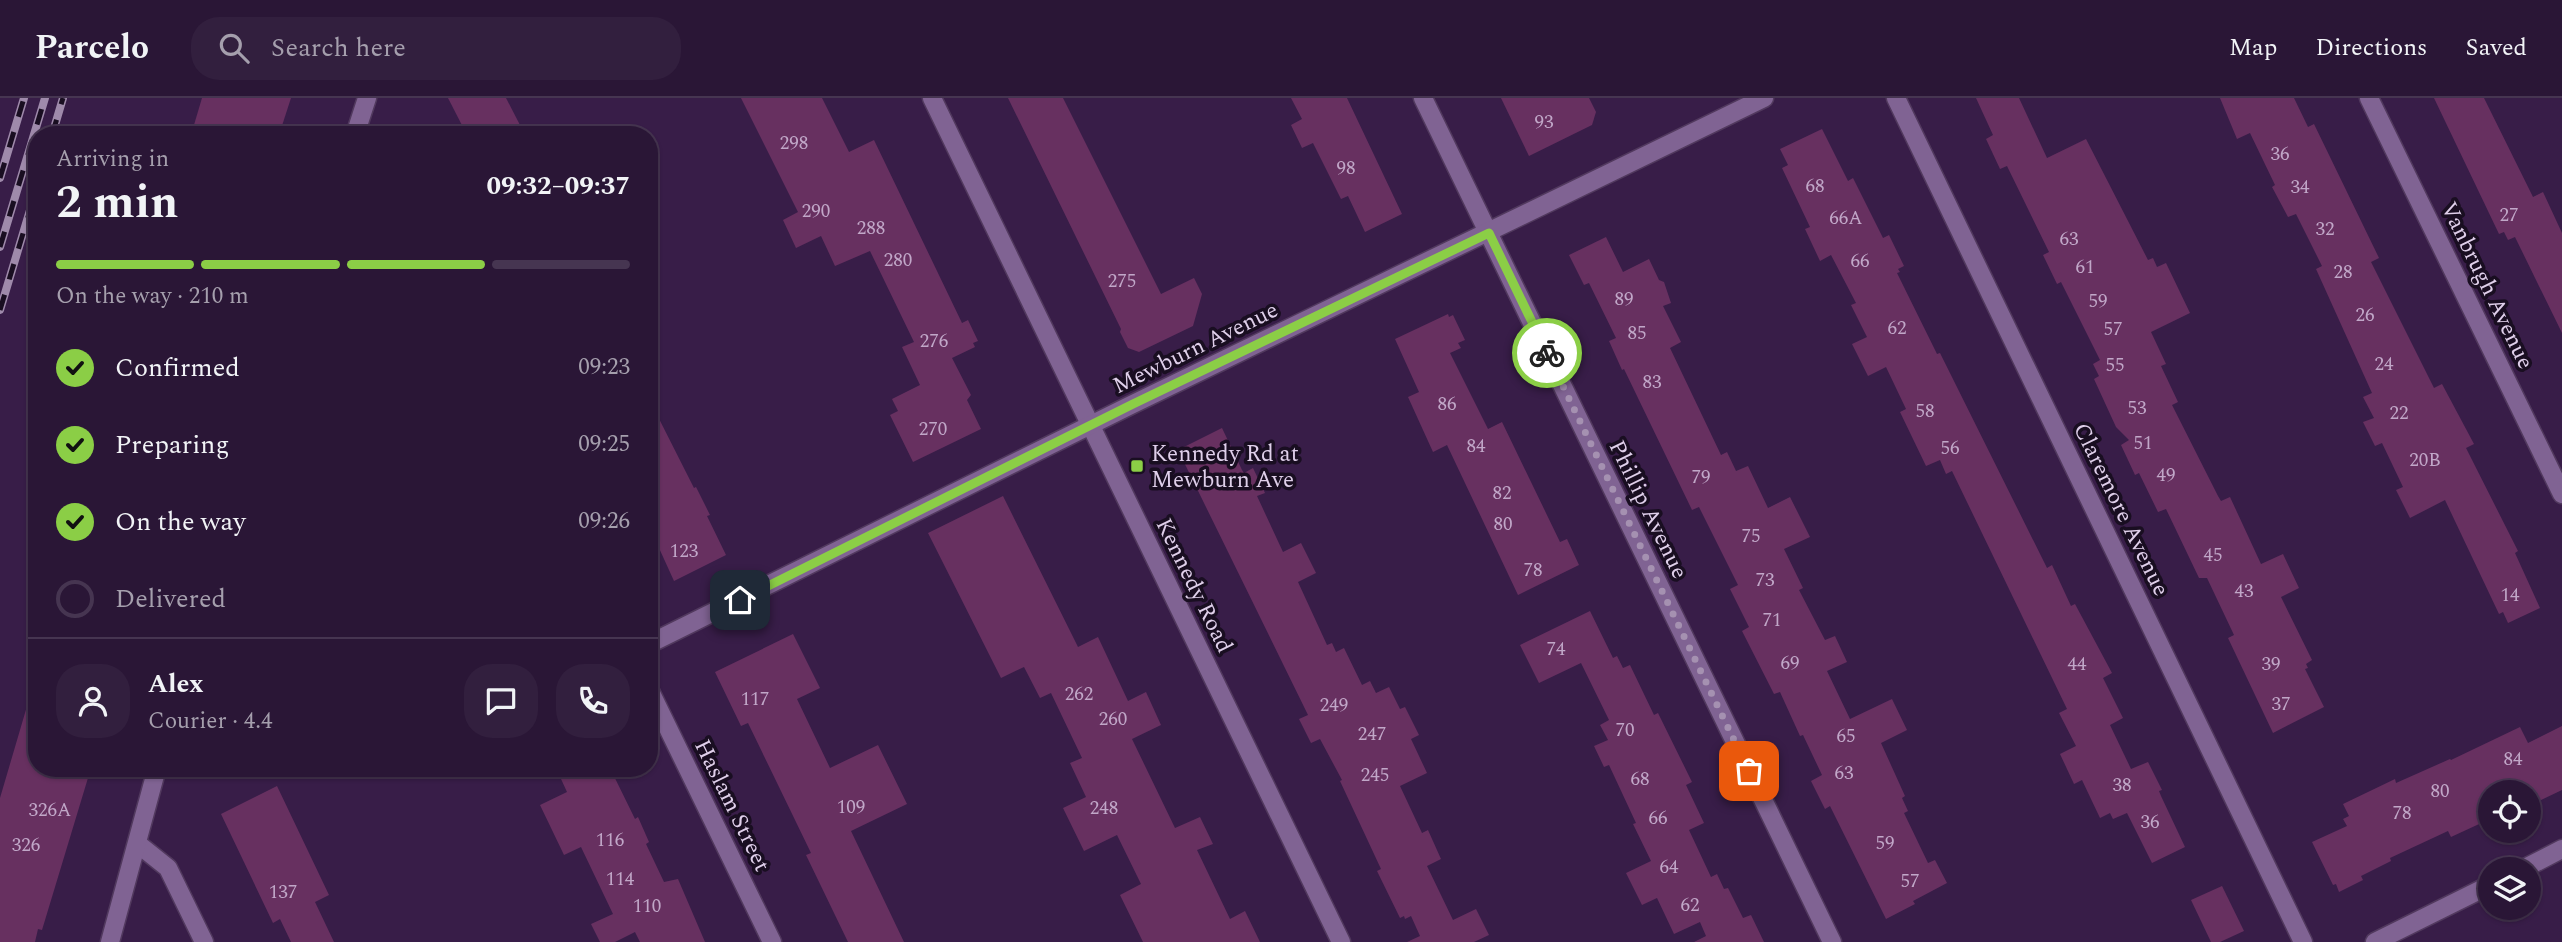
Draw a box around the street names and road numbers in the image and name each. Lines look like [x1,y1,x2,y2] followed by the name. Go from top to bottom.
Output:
[2431,196,2542,375] street label: Vanbrugh Avenue
[1107,293,1284,404] street label: Mewburn Avenue
[2063,417,2178,602] street label: Claremore Avenue
[1599,434,1696,585] street label: Phillip Avenue
[1146,512,1242,659] street label: Kennedy Road
[684,733,779,878] street label: Haslam Street

